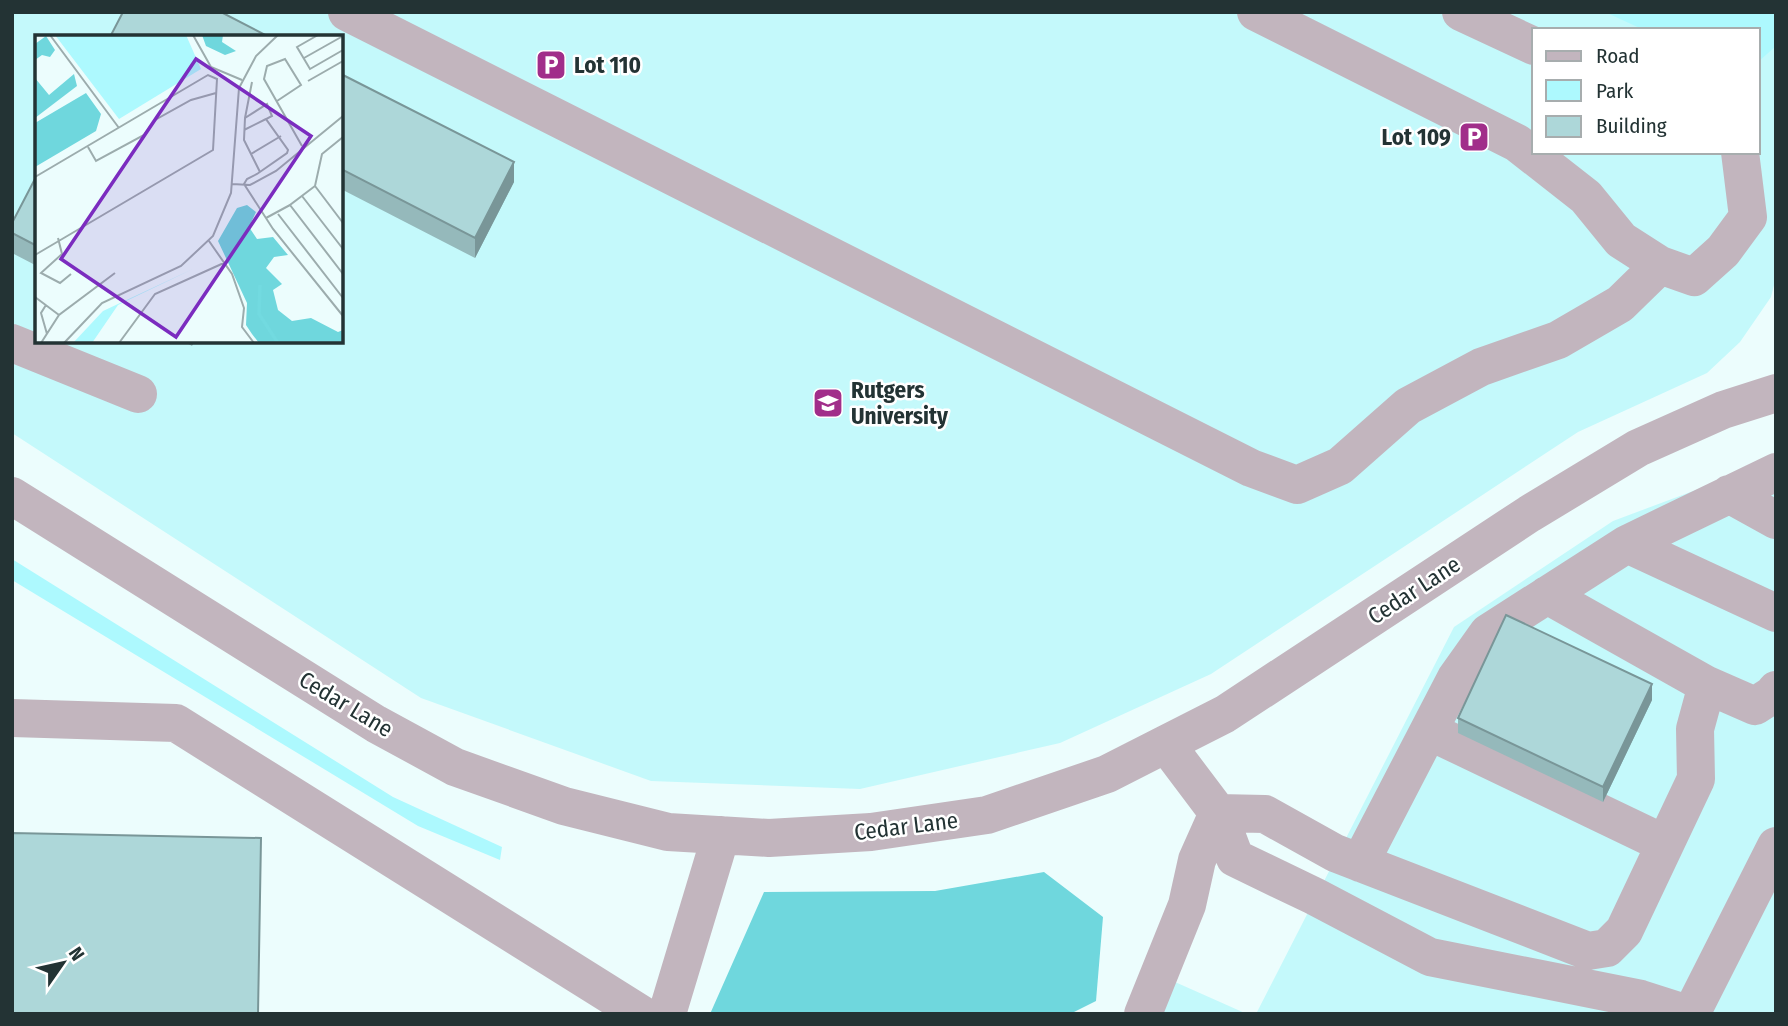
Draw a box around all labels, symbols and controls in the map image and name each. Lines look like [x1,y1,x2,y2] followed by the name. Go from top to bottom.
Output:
[1532,28,1760,154] legend
[35,35,343,343] inset map
[1596,43,1640,69] text: Road
[534,48,568,82] parking icon: Lot 110
[574,51,641,79] place label: Lot 110
[1596,78,1634,104] text: Park
[1596,113,1667,139] text: Building
[1457,120,1491,154] parking icon: Lot 109
[1382,123,1451,151] place label: Lot 109
[851,376,949,430] place label: Rutgers University
[811,386,845,420] school or university icon: Rutgers University
[1363,550,1465,630] street label: Cedar Lane
[294,665,398,743] street label: Cedar Lane
[852,806,960,846] street label: Cedar Lane
[28,928,98,998] north arrow
[64,943,89,965] text: N

